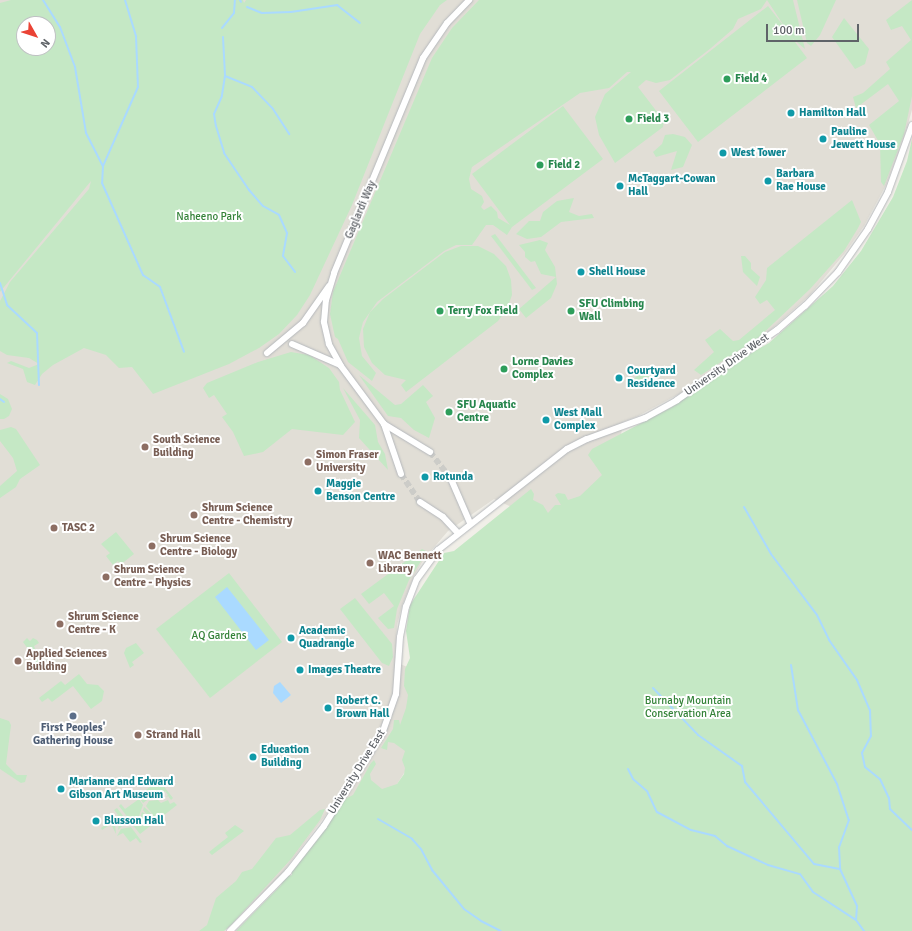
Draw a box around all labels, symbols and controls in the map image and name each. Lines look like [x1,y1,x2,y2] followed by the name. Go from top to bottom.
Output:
[16,16,56,56] north arrow
[768,16,861,42] scale bar
[773,23,805,38] text: 100 m
[37,36,52,50] text: N
[735,72,767,86] place label: Field 4
[722,74,732,84] marker: Field 4
[799,106,866,120] place label: Hamilton Hall
[786,108,796,118] marker: Hamilton Hall
[637,112,669,126] place label: Field 3
[624,114,634,124] marker: Field 3
[831,126,896,152] place label: Pauline Jewett House
[818,134,828,144] marker: Pauline Jewett House
[731,146,786,160] place label: West Tower
[718,148,728,158] marker: West Tower
[548,158,580,172] place label: Field 2
[535,160,545,170] marker: Field 2
[776,168,826,194] place label: Barbara Rae House
[628,173,716,199] place label: McTaggart-Cowan Hall
[763,176,773,186] marker: Barbara Rae House
[343,179,379,241] street label: Gaglardi Way
[615,181,625,191] marker: McTaggart-Cowan Hall
[176,210,242,224] park label: Naheeno Park
[589,265,645,279] place label: Shell House
[576,267,586,277] marker: Shell House
[579,298,644,324] place label: SFU Climbing Wall
[448,304,518,318] place label: Terry Fox Field
[435,306,445,316] marker: Terry Fox Field
[566,306,576,316] marker: SFU Climbing Wall
[682,331,772,399] street label: University Drive West
[512,356,573,382] place label: Lorne Davies Complex
[499,364,509,374] marker: Lorne Davies Complex
[627,365,676,391] place label: Courtyard Residence
[614,373,624,383] marker: Courtyard Residence
[457,399,516,425] place label: SFU Aquatic Centre
[444,407,454,417] marker: SFU Aquatic Centre
[554,407,602,433] place label: West Mall Complex
[541,415,551,425] marker: West Mall Complex
[153,434,220,460] place label: South Science Building
[140,442,150,452] marker: South Science Building
[316,449,379,475] place label: Simon Fraser University
[303,457,313,467] marker: Simon Fraser University
[433,470,473,484] place label: Rotunda
[420,472,430,482] marker: Rotunda
[326,478,395,504] place label: Maggie Benson Centre
[313,486,323,496] marker: Maggie Benson Centre
[202,502,292,528] place label: Shrum Science Centre - Chemistry
[189,510,199,520] marker: Shrum Science Centre - Chemistry
[62,521,95,535] place label: TASC 2
[49,523,59,533] marker: TASC 2
[160,533,237,559] place label: Shrum Science Centre - Biology
[147,541,157,551] marker: Shrum Science Centre - Biology
[378,550,442,576] place label: WAC Bennett Library
[365,558,375,568] marker: WAC Bennett Library
[114,564,191,590] place label: Shrum Science Centre - Physics
[101,572,111,582] marker: Shrum Science Centre - Physics
[68,611,139,637] place label: Shrum Science Centre - K
[55,619,65,629] marker: Shrum Science Centre - K
[299,625,355,651] place label: Academic Quadrangle
[192,629,246,643] park label: AQ Gardens
[286,633,296,643] marker: Academic Quadrangle
[26,648,107,674] place label: Applied Sciences Building
[13,656,23,666] marker: Applied Sciences Building
[308,663,381,677] place label: Images Theatre
[295,665,305,675] marker: Images Theatre
[336,695,389,721] place label: Robert C. Brown Hall
[645,695,731,721] park label: Burnaby Mountain Conservation Area
[323,703,333,713] marker: Robert C. Brown Hall
[68,711,78,721] marker: First Peoples' Gathering House
[33,722,113,748] place label: First Peoples' Gathering House
[326,727,388,817] street label: University Drive East
[146,728,200,742] place label: Strand Hall
[133,730,143,740] marker: Strand Hall
[261,744,309,770] place label: Education Building
[248,752,258,762] marker: Education Building
[69,776,173,802] place label: Marianne and Edward Gibson Art Museum
[56,784,66,794] marker: Marianne and Edward Gibson Art Museum
[104,814,164,828] place label: Blusson Hall
[91,816,101,826] marker: Blusson Hall

